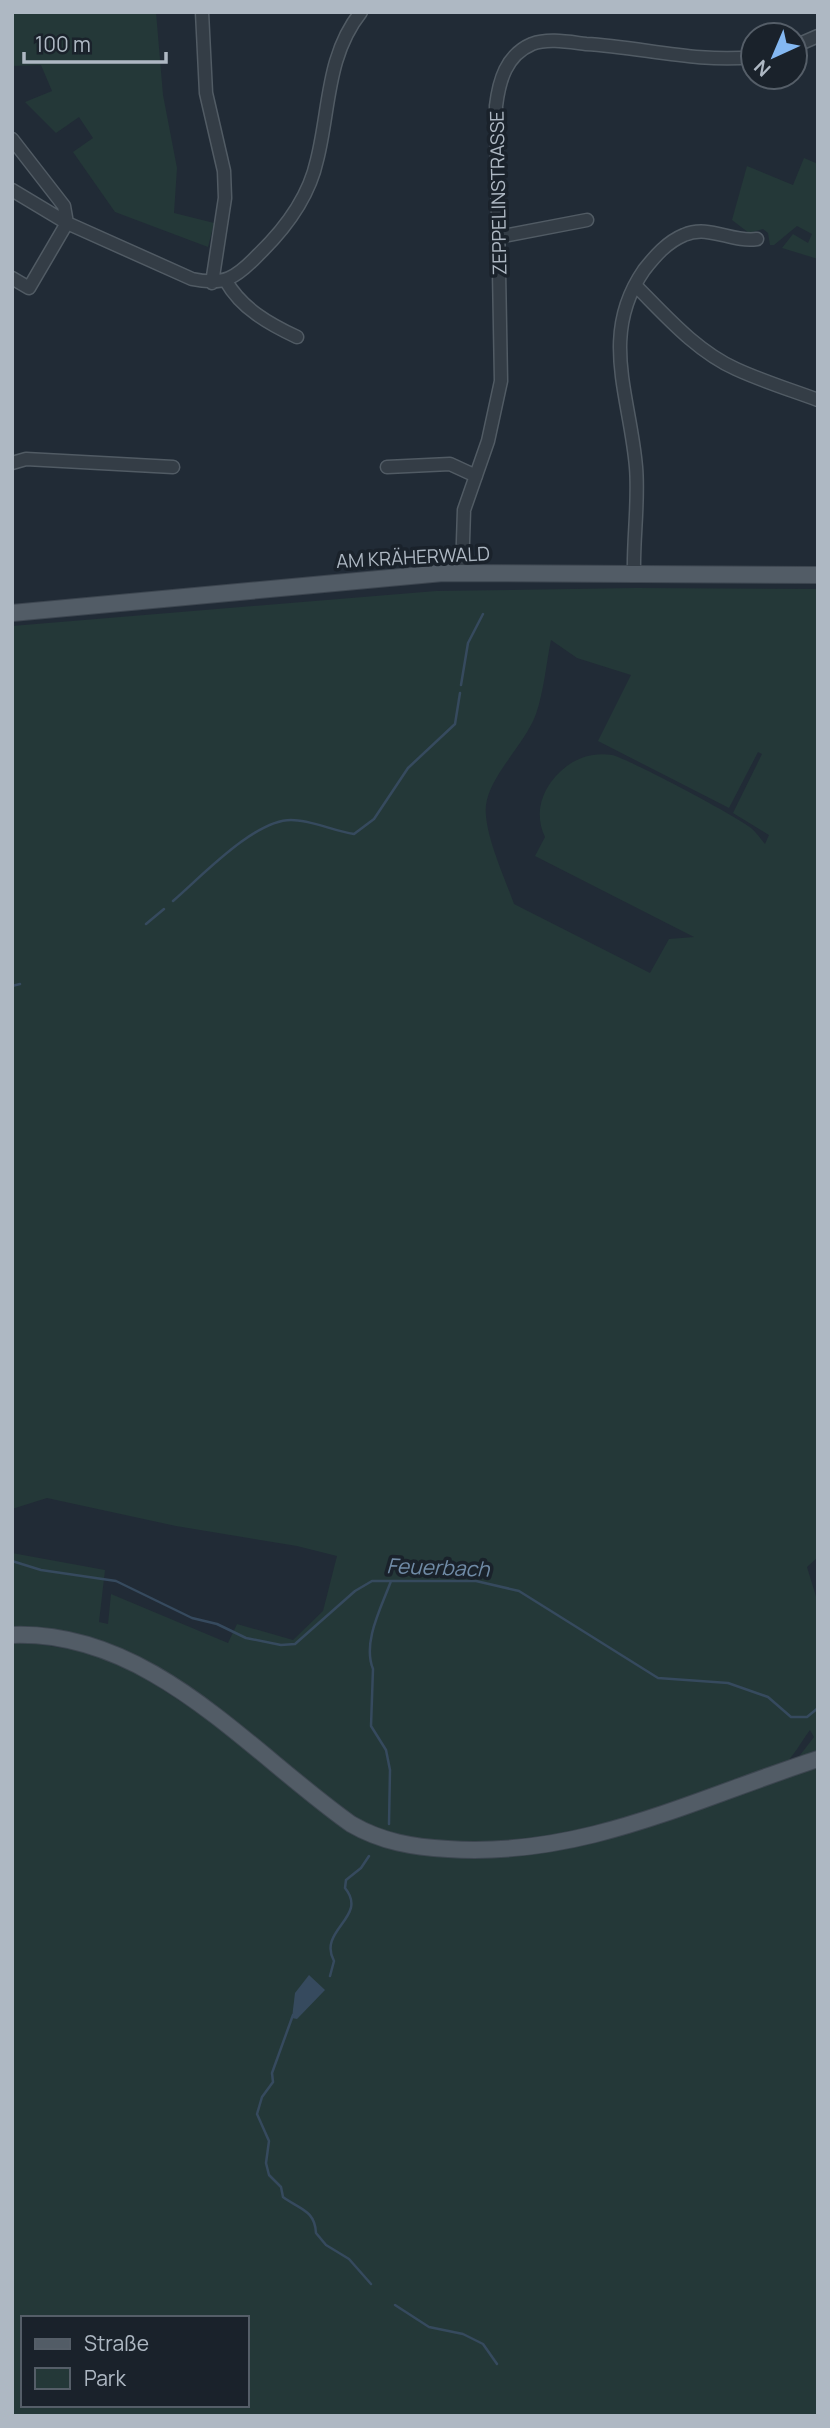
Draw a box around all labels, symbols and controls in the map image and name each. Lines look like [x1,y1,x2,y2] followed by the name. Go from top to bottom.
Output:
[24,21,166,65] scale bar
[739,21,809,91] north arrow
[35,30,91,58] text: 100 m
[748,54,776,82] text: N
[484,110,512,276] street label: ZEPPELINSTRASSE
[335,540,491,574] street label: AM KRÄHERWALD
[386,1551,492,1583] water label: Feuerbach
[21,2316,248,2407] legend
[84,2329,149,2357] text: Straße
[84,2364,126,2392] text: Park

